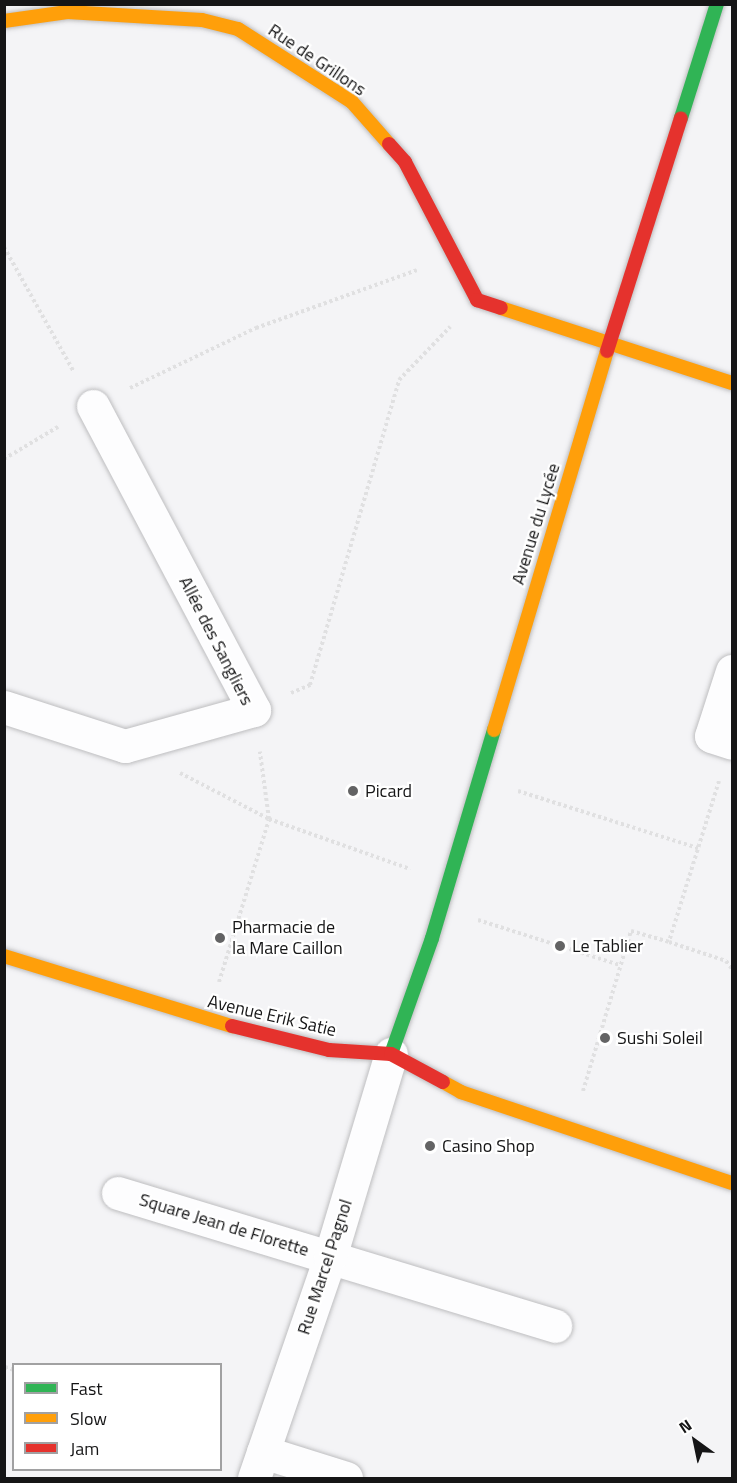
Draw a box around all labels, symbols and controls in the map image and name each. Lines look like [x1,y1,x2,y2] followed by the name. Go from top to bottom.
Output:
[264,19,370,101] street label: Rue de Grillons
[507,461,565,587] street label: Avenue du Lycée
[174,573,258,709] street label: Allée des Sangliers
[365,780,412,802] place label: Picard
[346,784,360,798] marker: Picard
[232,917,343,960] place label: Pharmacie de la Mare Caillon
[213,931,227,945] marker: Pharmacie de la Mare Caillon
[572,935,643,957] place label: Le Tablier
[553,939,567,953] marker: Le Tablier
[206,991,338,1041] street label: Avenue Erik Satie
[617,1027,703,1049] place label: Sushi Soleil
[598,1031,612,1045] marker: Sushi Soleil
[442,1135,535,1157] place label: Casino Shop
[423,1139,437,1153] marker: Casino Shop
[137,1189,311,1261] street label: Square Jean de Florette
[293,1197,357,1337] street label: Rue Marcel Pagnol
[12,1363,222,1471] legend
[70,1375,103,1402] text: Fast
[70,1405,107,1432] text: Slow
[665,1411,725,1471] north arrow
[674,1413,696,1439] text: N
[70,1435,99,1462] text: Jam

